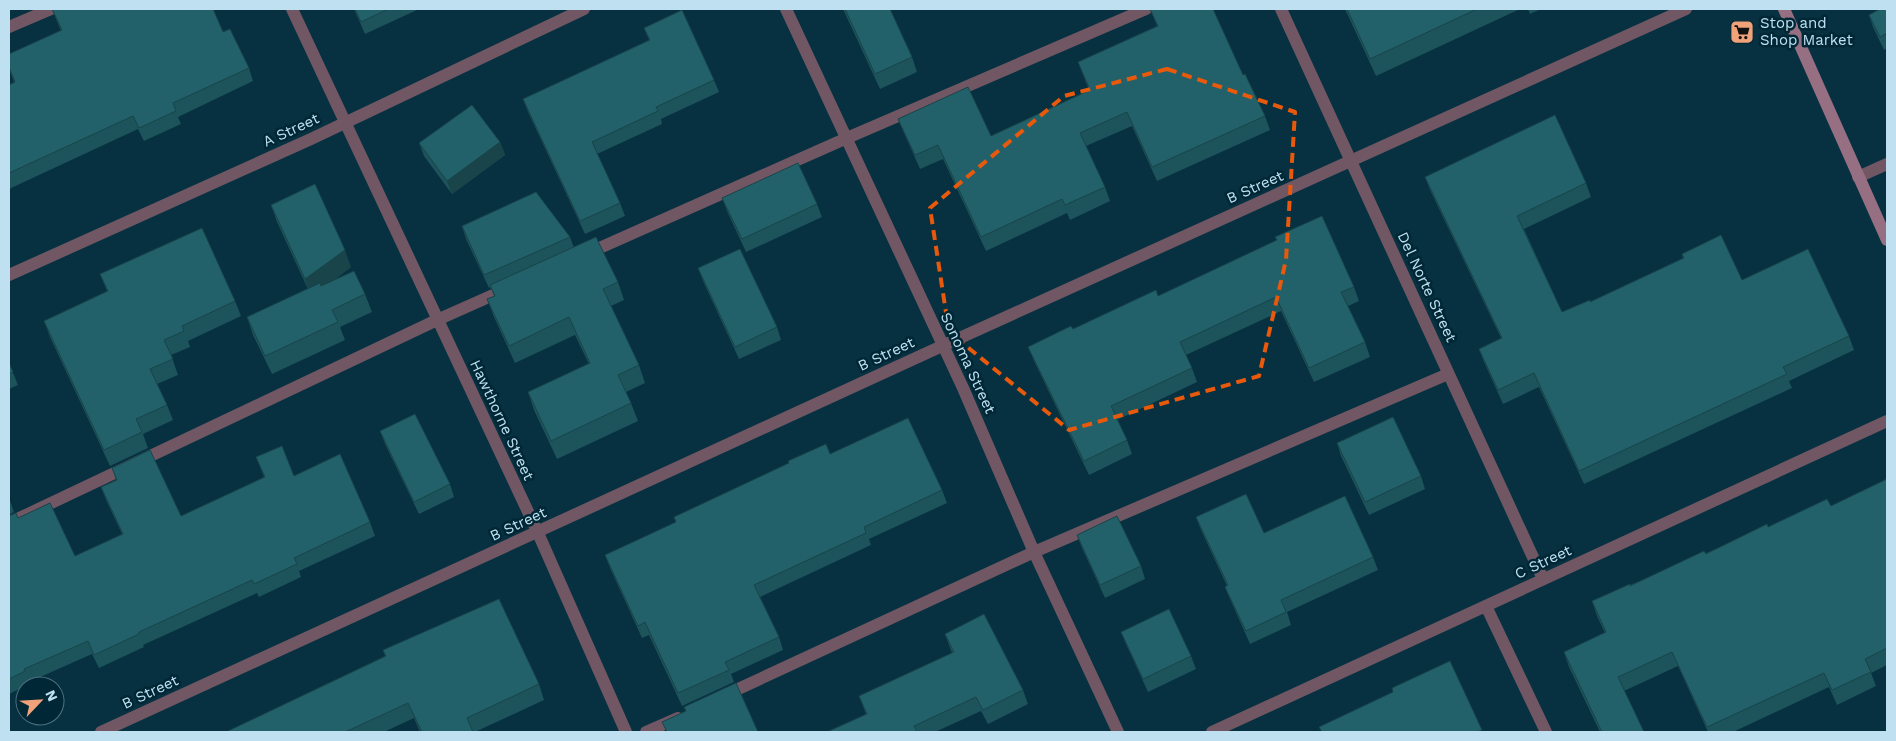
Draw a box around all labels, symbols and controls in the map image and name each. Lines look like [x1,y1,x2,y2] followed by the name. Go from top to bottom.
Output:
[1760,14,1853,49] place label: Stop and Shop Market
[1729,19,1755,45] supermarket icon: Stop and Shop Market
[260,109,322,151] street label: A Street
[1224,166,1287,207] street label: B Street
[1394,229,1461,346] street label: Del Norte Street
[937,310,1000,417] street label: Sonoma Street
[855,333,918,375] street label: B Street
[466,357,538,484] street label: Hawthorne Street
[487,503,550,545] street label: B Street
[1512,541,1575,583] street label: C Street
[119,671,182,713] street label: B Street
[15,676,65,726] north arrow
[42,687,61,704] text: N

